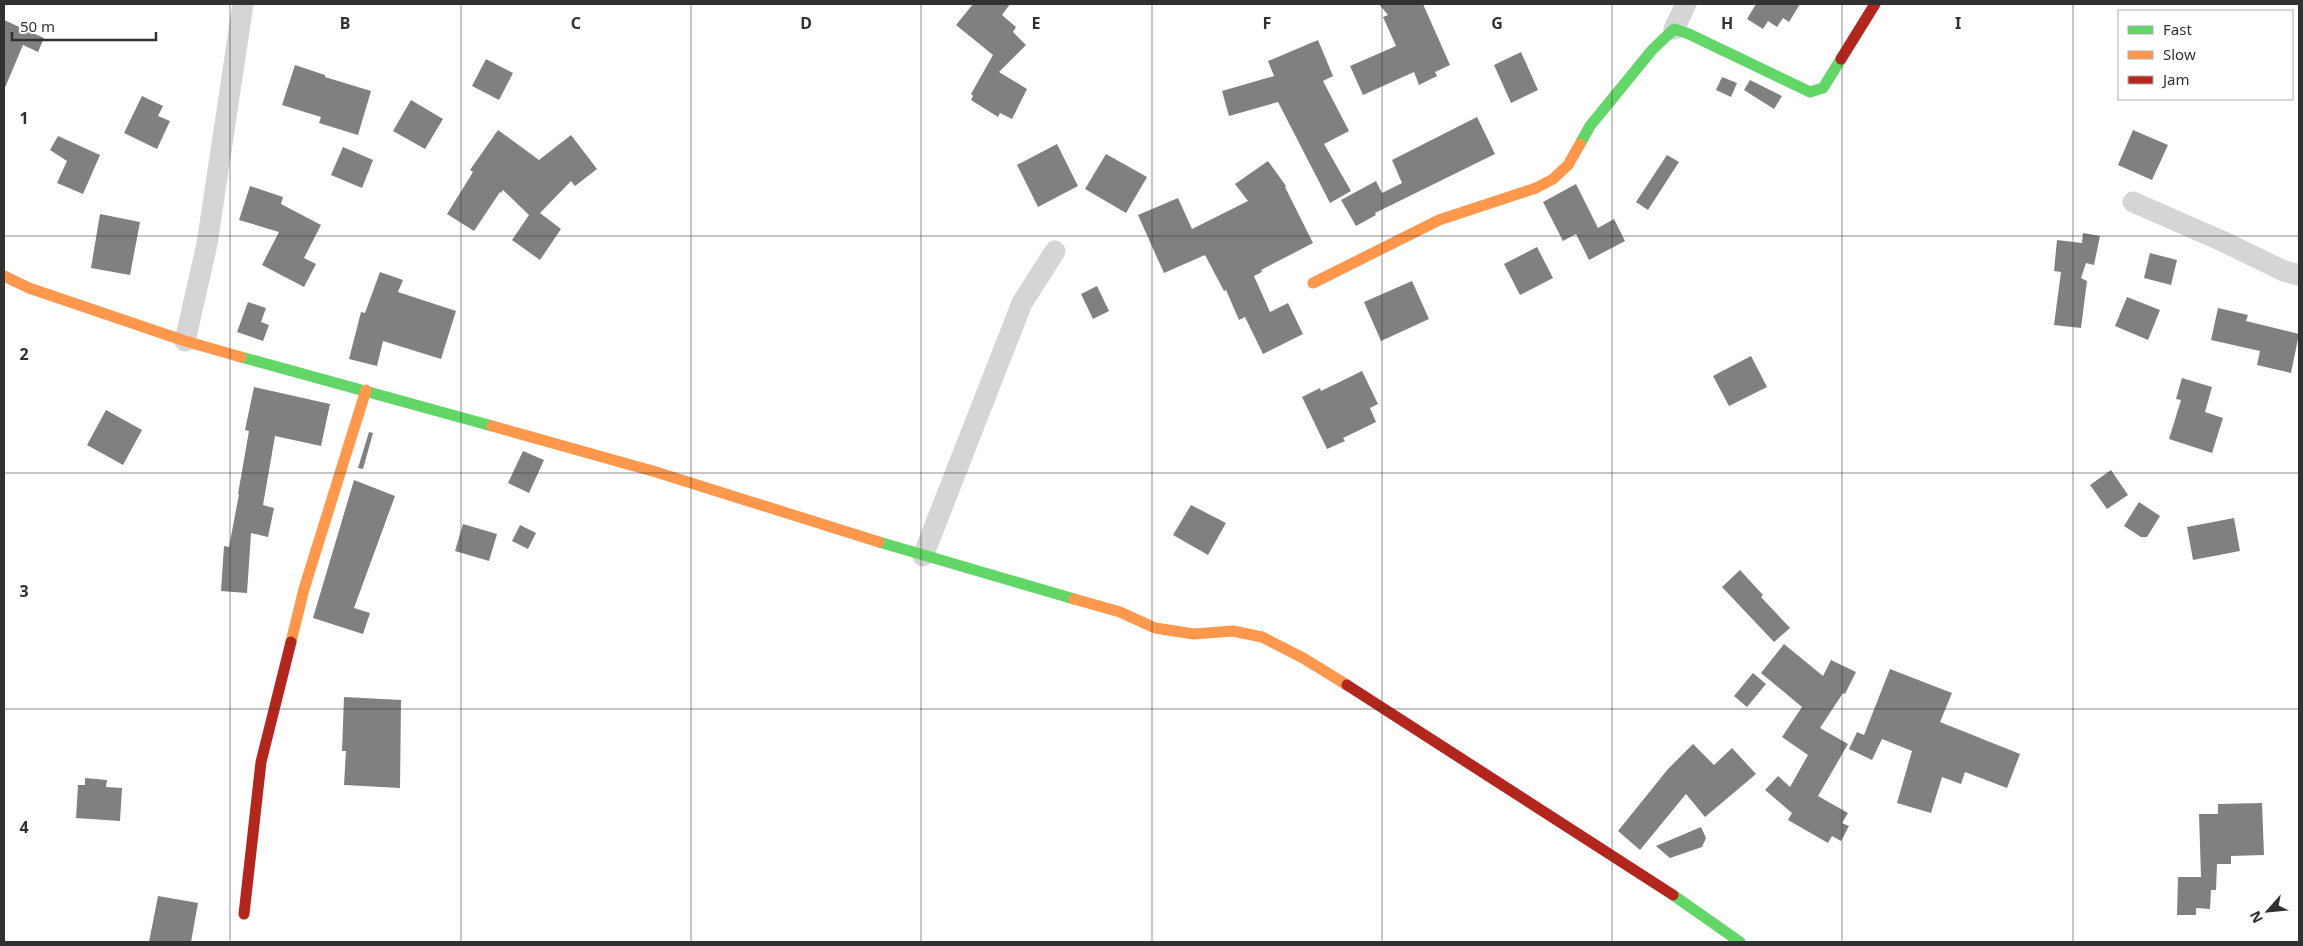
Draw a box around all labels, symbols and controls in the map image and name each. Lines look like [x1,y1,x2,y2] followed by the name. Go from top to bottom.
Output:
[12,10,156,42] scale bar
[2118,10,2293,100] legend
[340,12,350,34] text: B
[571,12,581,34] text: C
[800,12,812,34] text: D
[1032,12,1041,34] text: E
[1263,12,1271,34] text: F
[1491,12,1503,34] text: G
[1721,12,1733,34] text: H
[1955,12,1961,34] text: I
[20,16,55,36] text: 50 m
[2163,19,2192,39] text: Fast
[2163,44,2196,64] text: Slow
[2161,69,2190,89] text: Jam
[19,107,29,129] text: 1
[19,343,29,365] text: 2
[19,580,29,602] text: 3
[19,816,29,838] text: 4
[2243,886,2293,936] north arrow
[2245,908,2267,927] text: N

